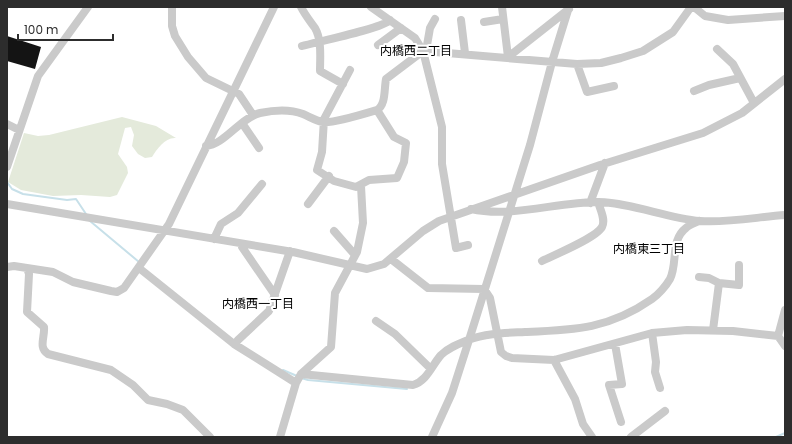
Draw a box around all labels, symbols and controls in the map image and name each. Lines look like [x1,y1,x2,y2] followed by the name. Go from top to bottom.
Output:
[18,16,113,42] scale bar
[24,21,58,38] text: 100 m
[380,42,452,59] district label: 内橋西二丁目
[613,240,685,257] district label: 内橋東三丁目
[222,295,294,312] district label: 内橋西一丁目

